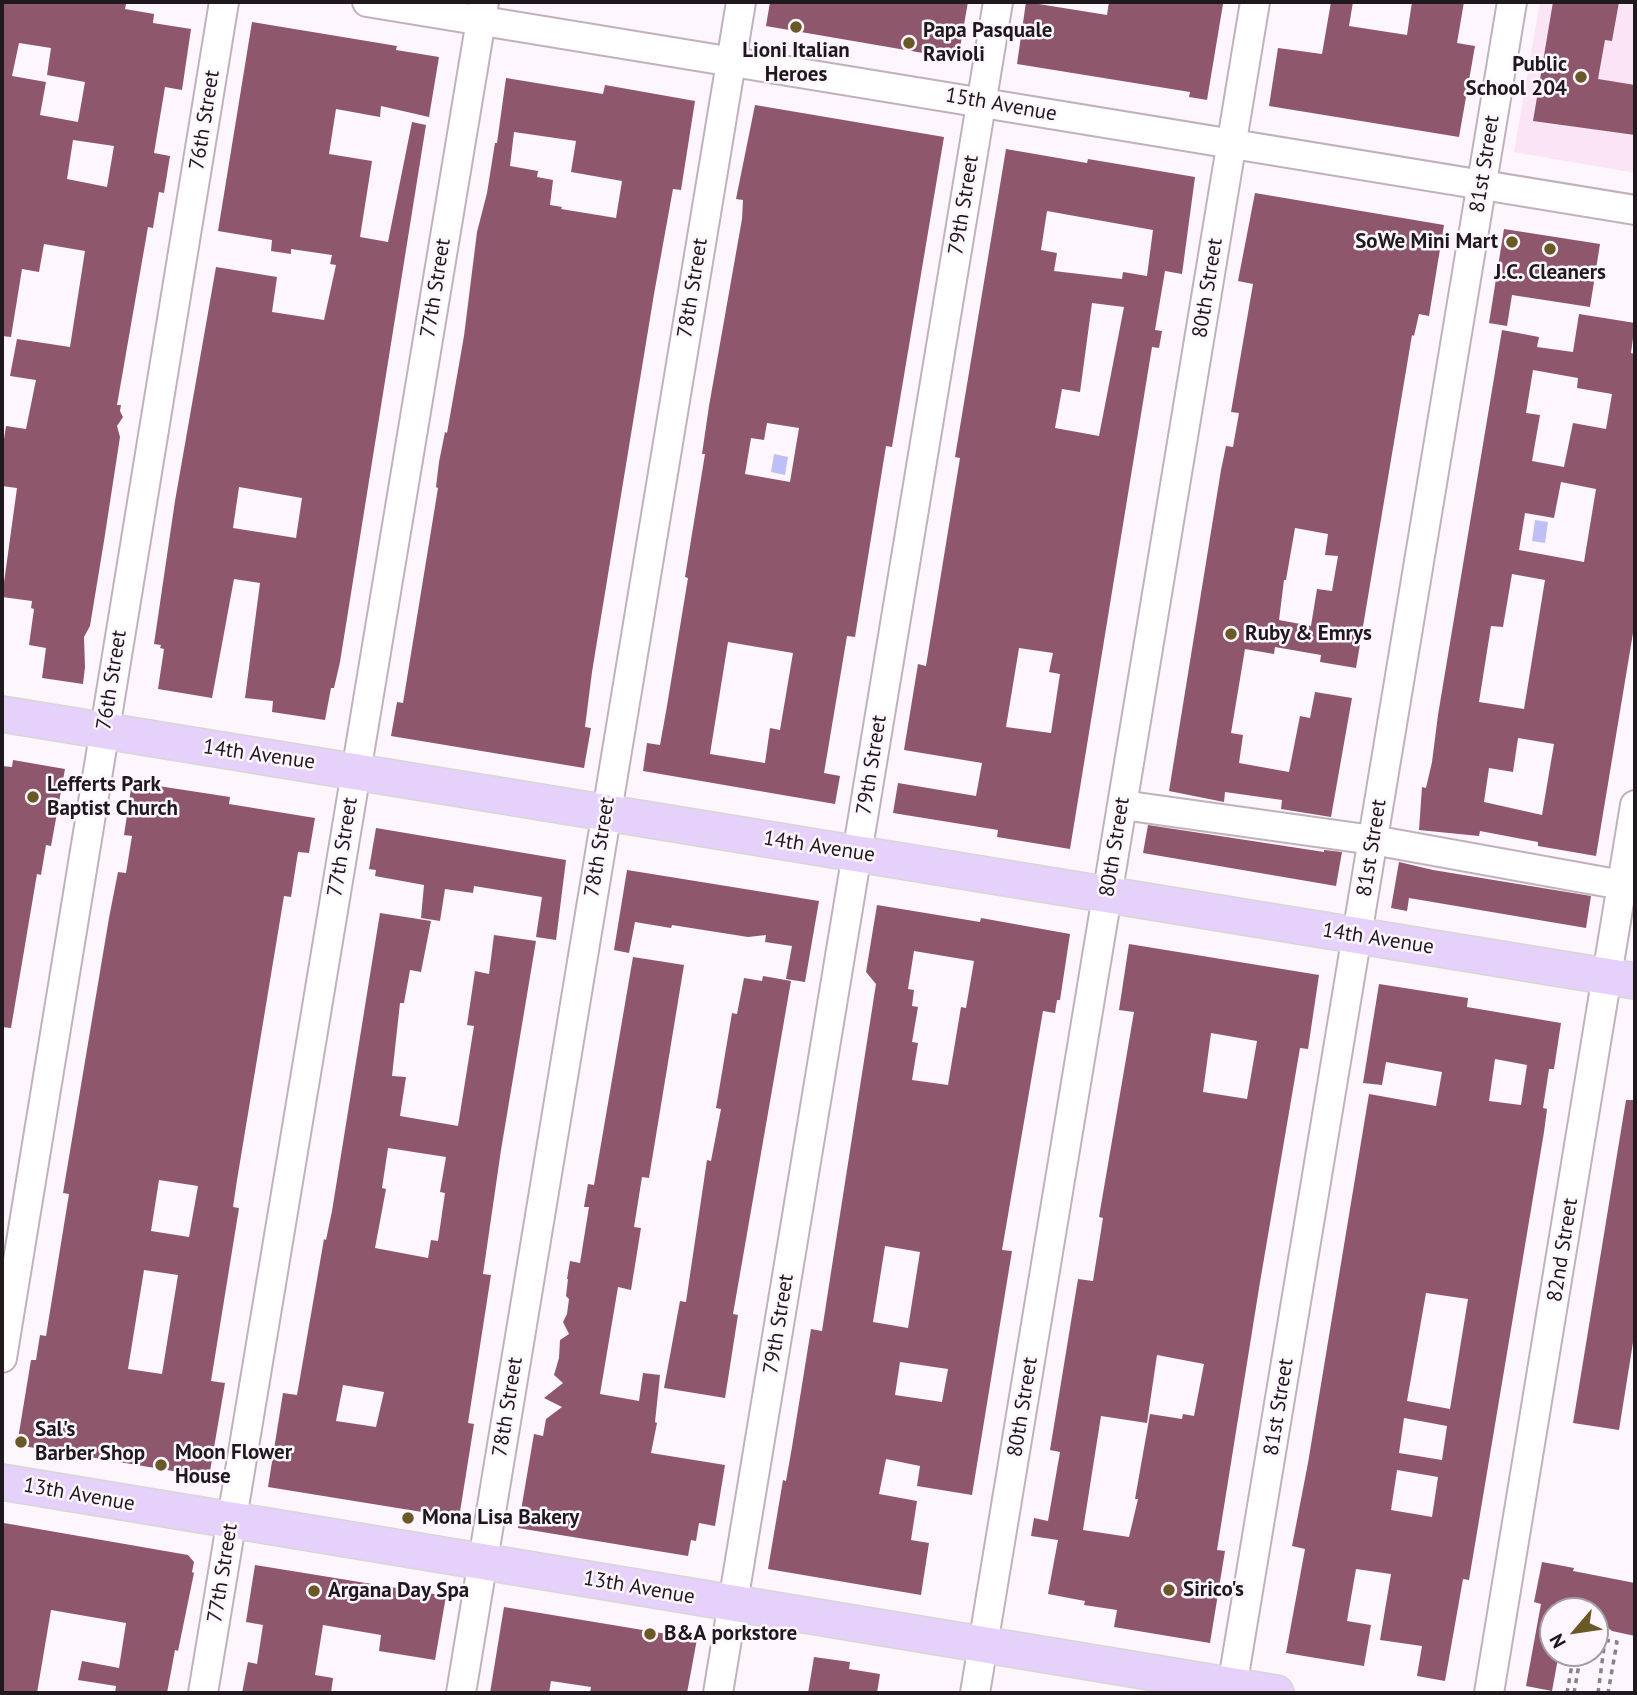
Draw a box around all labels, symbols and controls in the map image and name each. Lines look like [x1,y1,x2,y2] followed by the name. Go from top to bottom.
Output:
[923,18,1052,68] place label: Papa Pasquale Ravioli
[788,19,804,35] marker: Lioni Italian Heroes
[901,35,917,51] marker: Papa Pasquale Ravioli
[742,38,850,88] place label: Lioni Italian Heroes
[1466,52,1567,102] place label: Public School 204
[185,68,225,172] street label: 76th Street
[1573,69,1589,85] marker: Public School 204
[943,83,1059,127] street label: 15th Avenue
[1465,114,1505,214] street label: 81st Street
[944,153,984,257] street label: 79th Street
[1355,229,1498,255] place label: SoWe Mini Mart
[1504,234,1520,250] marker: SoWe Mini Mart
[673,236,713,340] street label: 78th Street
[1188,236,1228,340] street label: 80th Street
[416,237,456,339] street label: 77th Street
[1542,241,1558,257] marker: J.C. Cleaners
[1494,260,1606,286] place label: J.C. Cleaners
[1245,621,1372,647] place label: Ruby & Emrys
[1223,626,1239,642] marker: Ruby & Emrys
[92,628,132,732] street label: 76th Street
[852,713,892,817] street label: 79th Street
[201,735,317,775] street label: 14th Avenue
[47,772,178,822] place label: Lefferts Park Baptist Church
[25,789,41,805] marker: Lefferts Park Baptist Church
[580,795,620,899] street label: 78th Street
[1095,795,1135,899] street label: 80th Street
[323,796,363,898] street label: 77th Street
[1352,798,1392,898] street label: 81st Street
[761,826,877,868] street label: 14th Avenue
[1320,918,1436,960] street label: 14th Avenue
[1542,1196,1584,1304] street label: 82nd Street
[759,1272,799,1376] street label: 79th Street
[488,1355,528,1459] street label: 78th Street
[1003,1355,1043,1459] street label: 80th Street
[1259,1357,1299,1457] street label: 81st Street
[35,1417,145,1467] place label: Sal's Barber Shop
[13,1434,29,1450] marker: Sal's Barber Shop
[175,1440,292,1490] place label: Moon Flower House
[153,1457,169,1473] marker: Moon Flower House
[21,1473,137,1517] street label: 13th Avenue
[422,1505,579,1531] place label: Mona Lisa Bakery
[400,1510,416,1526] marker: Mona Lisa Bakery
[203,1522,243,1624] street label: 77th Street
[581,1566,697,1610] street label: 13th Avenue
[1183,1577,1244,1603] place label: Sirico's
[328,1578,469,1604] place label: Argana Day Spa
[1161,1582,1177,1598] marker: Sirico's
[306,1583,322,1599] marker: Argana Day Spa
[1539,1597,1609,1667] north arrow
[664,1621,797,1647] place label: B&A porkstore
[642,1626,658,1642] marker: B&A porkstore
[1544,1630,1571,1652] text: N

